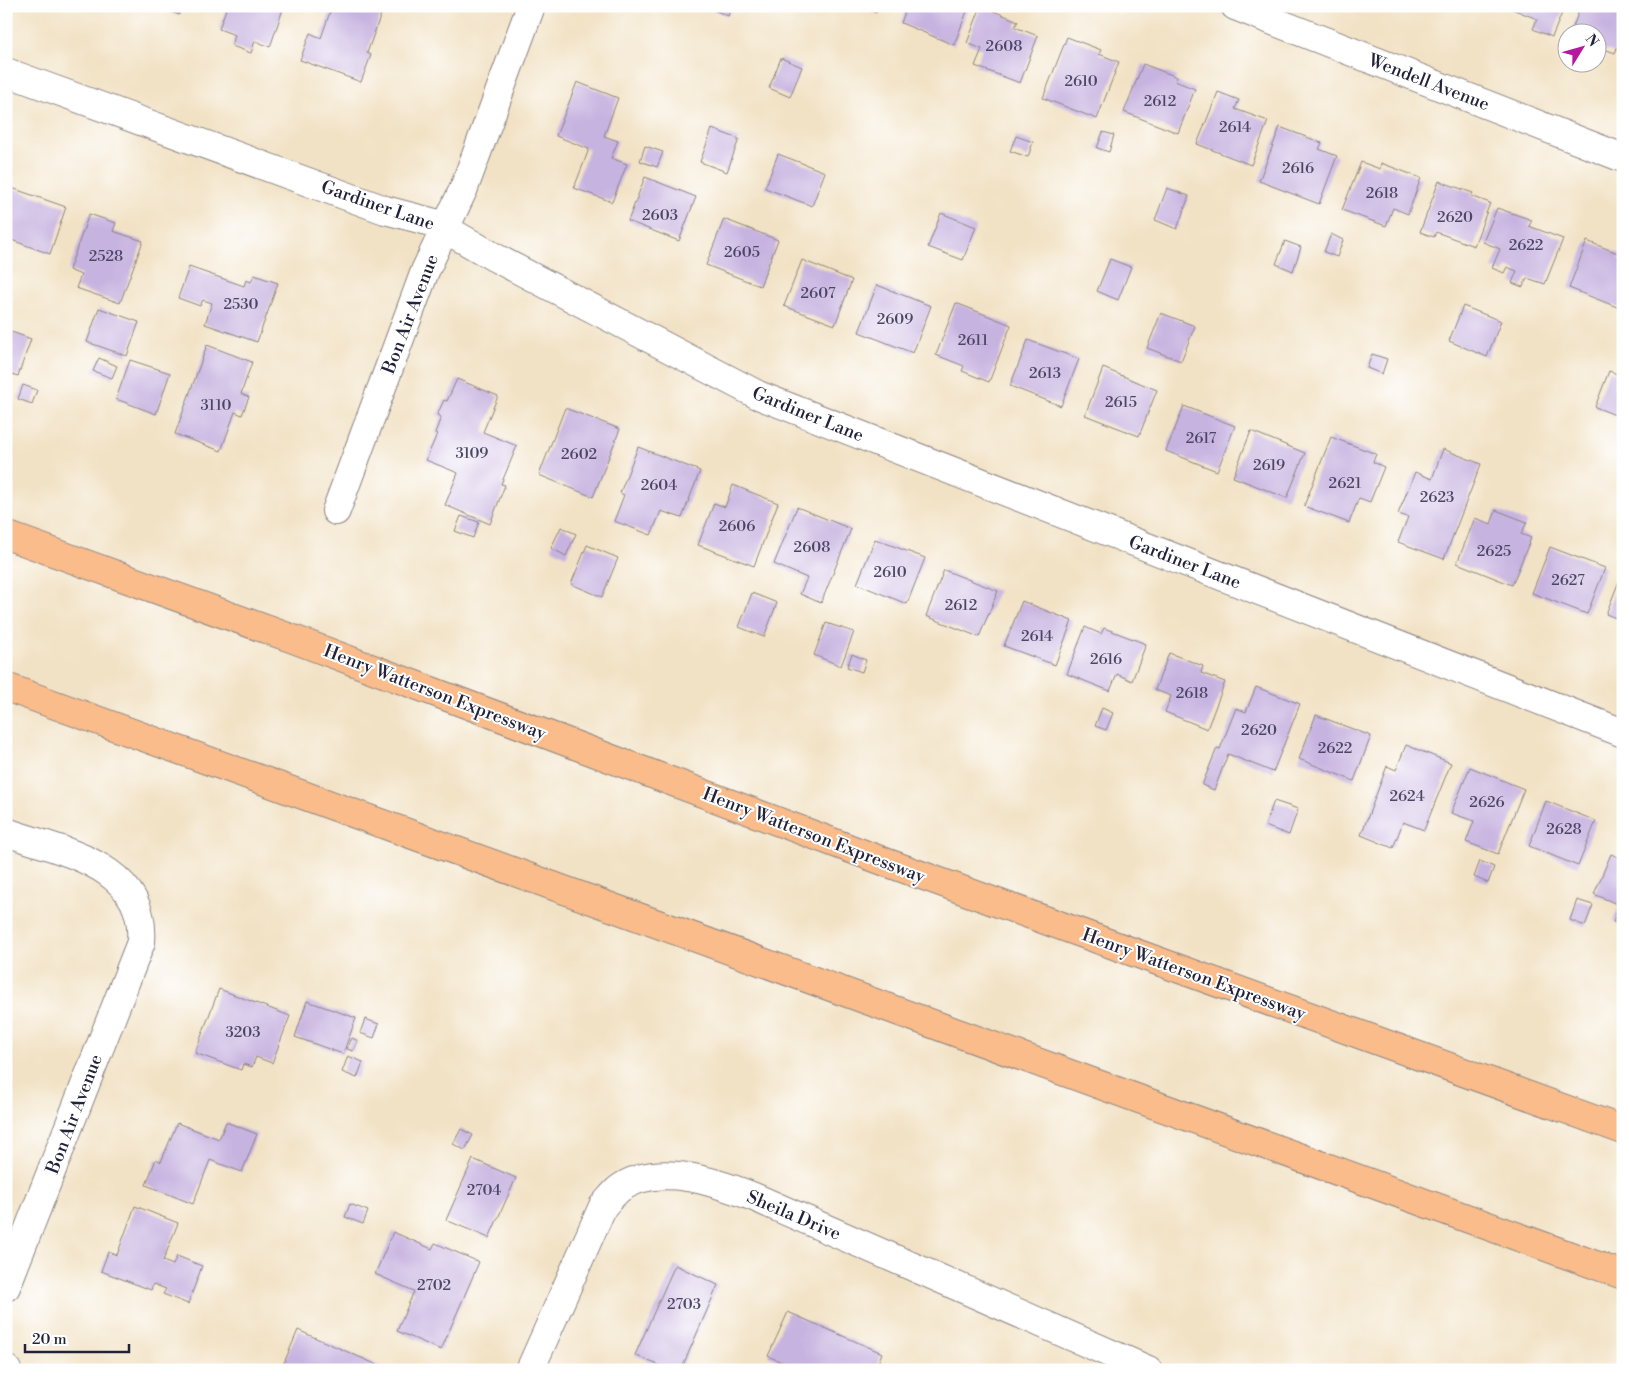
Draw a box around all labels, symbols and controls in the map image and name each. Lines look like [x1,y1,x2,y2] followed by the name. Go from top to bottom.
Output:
[1556,22,1606,72] north arrow
[1581,31,1602,51] text: N
[986,37,1022,56] house number: 2608
[1364,48,1493,116] street label: Wendell Avenue
[1064,72,1098,91] house number: 2610
[1144,92,1176,111] house number: 2612
[1219,118,1251,137] house number: 2614
[1282,159,1314,178] house number: 2616
[318,175,438,236] street label: Gardiner Lane
[1366,184,1398,203] house number: 2618
[642,206,678,225] house number: 2603
[1437,208,1473,227] house number: 2620
[1509,236,1543,255] house number: 2622
[724,243,760,262] house number: 2605
[89,247,123,266] house number: 2528
[377,251,444,378] street label: Bon Air Avenue
[801,284,836,303] house number: 2607
[223,295,259,314] house number: 2530
[877,310,913,329] house number: 2609
[958,331,989,350] house number: 2611
[1029,364,1061,383] house number: 2613
[749,382,867,447] street label: Gardiner Lane
[1105,393,1137,412] house number: 2615
[201,396,231,415] house number: 3110
[1186,429,1217,448] house number: 2617
[456,444,488,463] house number: 3109
[561,445,597,464] house number: 2602
[1253,456,1285,475] house number: 2619
[1329,474,1362,493] house number: 2621
[641,476,677,495] house number: 2604
[1420,488,1454,507] house number: 2623
[719,517,755,536] house number: 2606
[1125,531,1244,594] street label: Gardiner Lane
[794,538,830,557] house number: 2608
[1477,542,1511,561] house number: 2625
[873,563,907,582] house number: 2610
[1551,571,1585,590] house number: 2627
[945,596,977,615] house number: 2612
[1021,627,1053,646] house number: 2614
[320,639,549,746] street label: Henry Watterson Expressway
[1090,650,1122,669] house number: 2616
[1176,684,1208,703] house number: 2618
[1241,721,1277,740] house number: 2620
[1318,739,1352,758] house number: 2622
[699,782,928,889] street label: Henry Watterson Expressway
[1389,787,1425,806] house number: 2624
[1469,793,1505,812] house number: 2626
[1546,820,1582,839] house number: 2628
[1079,923,1309,1026] street label: Henry Watterson Expressway
[225,1023,261,1042] house number: 3203
[41,1051,108,1178] street label: Bon Air Avenue
[467,1181,501,1200] house number: 2704
[743,1185,844,1246] street label: Sheila Drive
[417,1276,451,1295] house number: 2702
[667,1295,701,1314] house number: 2703
[25,1321,129,1353] scale bar
[32,1330,67,1349] text: 20 m

